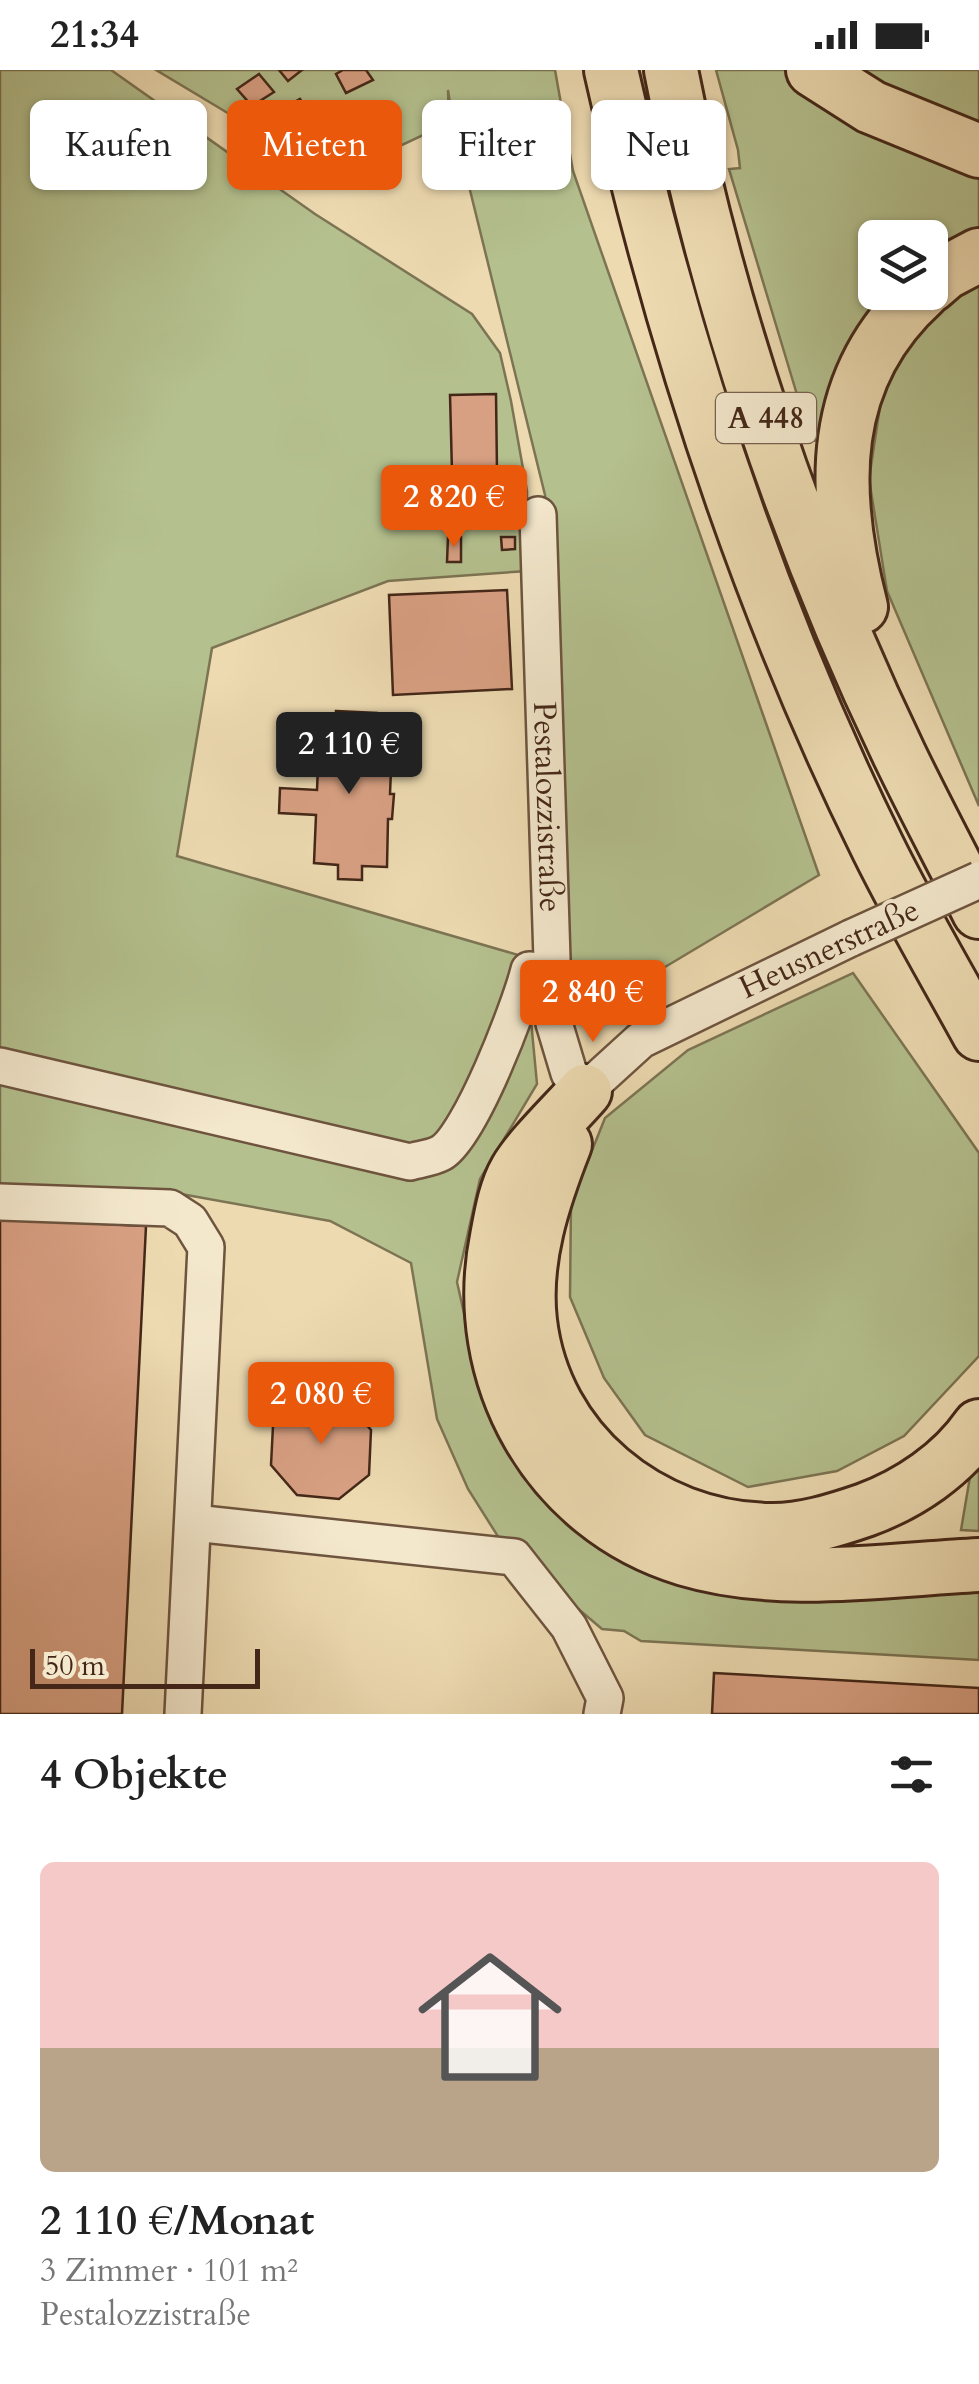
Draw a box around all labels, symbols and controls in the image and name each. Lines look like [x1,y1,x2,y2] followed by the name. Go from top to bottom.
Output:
[50,9,139,61] text: 21:34
[30,100,207,190] chip: Kaufen
[227,100,402,190] chip: Mieten
[422,100,571,190] chip: Filter
[591,100,726,190] chip: Neu
[858,220,948,310] map controls
[858,220,948,310] button: layers
[716,393,816,443] road number: A 448
[362,465,546,550] pin: 2 820 €
[403,475,505,519] text: 2 820 €
[522,701,573,913] street label: Pestalozzistraße
[257,712,441,797] pin: 2 110 €
[298,722,400,766] text: 2 110 €
[732,888,926,1010] street label: Heusnerstraße
[501,960,685,1045] pin: 2 840 €
[542,970,644,1014] text: 2 840 €
[229,1362,413,1447] pin: 2 080 €
[270,1372,372,1416] text: 2 080 €
[30,1644,260,1688] scale bar
[45,1647,105,1685] text: 50 m
[40,1746,228,1803] text: 4 Objekte
[884,1747,939,1802] icon: filters
[400,1927,580,2107] icon: home
[40,2192,314,2249] text: 2 110 €/Monat
[40,2249,298,2293] text: 3 Zimmer · 101 m²
[40,2293,251,2337] text: Pestalozzistraße

